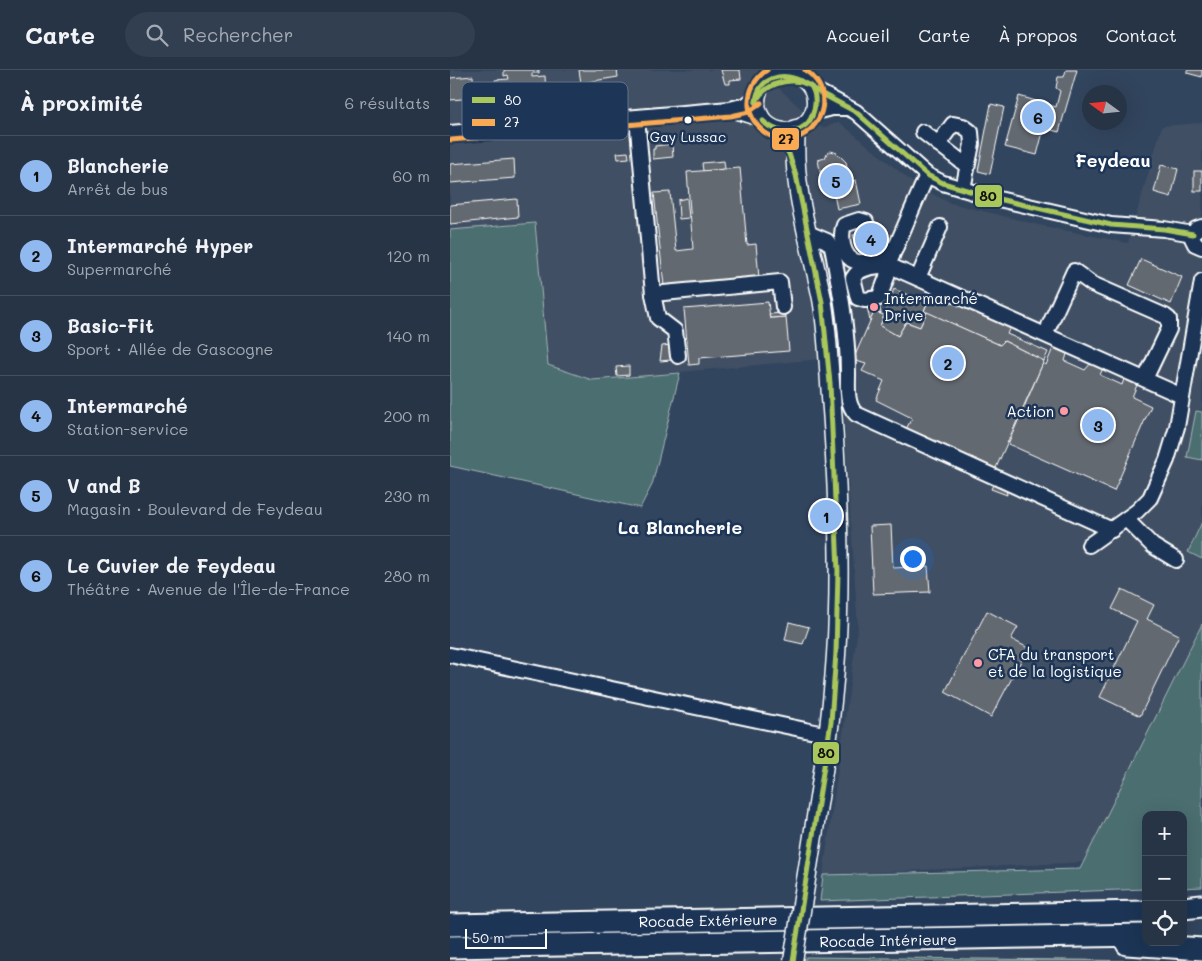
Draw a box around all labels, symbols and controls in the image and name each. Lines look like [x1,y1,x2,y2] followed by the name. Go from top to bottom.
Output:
[125,12,475,57] search box
[25,19,95,50] text: Carte
[143,21,171,49] icon: search
[183,22,293,47] text: Rechercher
[825,23,890,47] text: Accueil
[918,23,970,47] text: Carte
[998,23,1078,47] text: À propos
[1106,23,1177,47] text: Contact
[462,82,628,140] legend
[1082,85,1127,130] north arrow
[20,89,143,116] text: À proximité
[504,90,521,109] text: 80
[345,92,430,113] text: 6 résultats
[1022,98,1054,136] pin: 6
[504,112,520,131] text: 27
[683,115,693,125] marker: Gay Lussac
[650,127,726,146] place label: Gay Lussac
[771,127,800,151] line badge: 27
[778,129,794,148] text: 27
[1075,148,1151,172] district label: Feydeau
[67,153,169,178] text: Blancherie
[820,162,852,200] pin: 5
[32,165,40,186] text: 1
[393,165,430,186] text: 60 m
[67,178,168,199] text: Arrêt de bus
[974,184,1003,208] line badge: 80
[979,186,997,205] text: 80
[855,220,887,258] pin: 4
[67,233,253,258] text: Intermarché Hyper
[32,245,40,266] text: 2
[386,245,430,266] text: 120 m
[67,258,172,279] text: Supermarché
[884,288,978,325] place label: Intermarché Drive
[868,301,880,313] marker: Intermarché Drive
[67,313,154,338] text: Basic-Fit
[31,325,41,346] text: 3
[386,325,430,346] text: 140 m
[67,338,273,359] text: Sport · Allée de Gascogne
[932,344,964,382] pin: 2
[67,393,188,418] text: Intermarché
[1006,401,1054,421] place label: Action
[31,405,41,426] text: 4
[383,405,430,426] text: 200 m
[1058,405,1070,417] marker: Action
[1082,406,1114,444] pin: 3
[67,418,188,439] text: Station-service
[67,473,141,498] text: V and B
[31,485,41,506] text: 5
[384,485,430,506] text: 230 m
[810,497,842,535] pin: 1
[67,498,323,519] text: Magasin · Boulevard de Feydeau
[618,515,743,539] district label: La Blancherie
[900,546,926,572] your location
[67,553,276,578] text: Le Cuvier de Feydeau
[31,565,41,586] text: 6
[384,565,430,586] text: 280 m
[67,578,350,599] text: Théâtre · Avenue de l'Île-de-France
[988,644,1122,681] place label: CFA du transport et de la logistique
[972,657,984,669] marker: CFA du transport et de la logistique
[812,741,840,765] line badge: 80
[817,743,835,762] text: 80
[1142,811,1187,946] map controls
[1142,811,1187,856] button: +
[1142,856,1187,901] button: −
[1142,901,1187,946] button: locate
[638,909,778,931] street label: Rocade Extérieure
[465,926,548,949] scale bar
[472,928,504,947] text: 50 m
[819,929,957,951] street label: Rocade Intérieure

